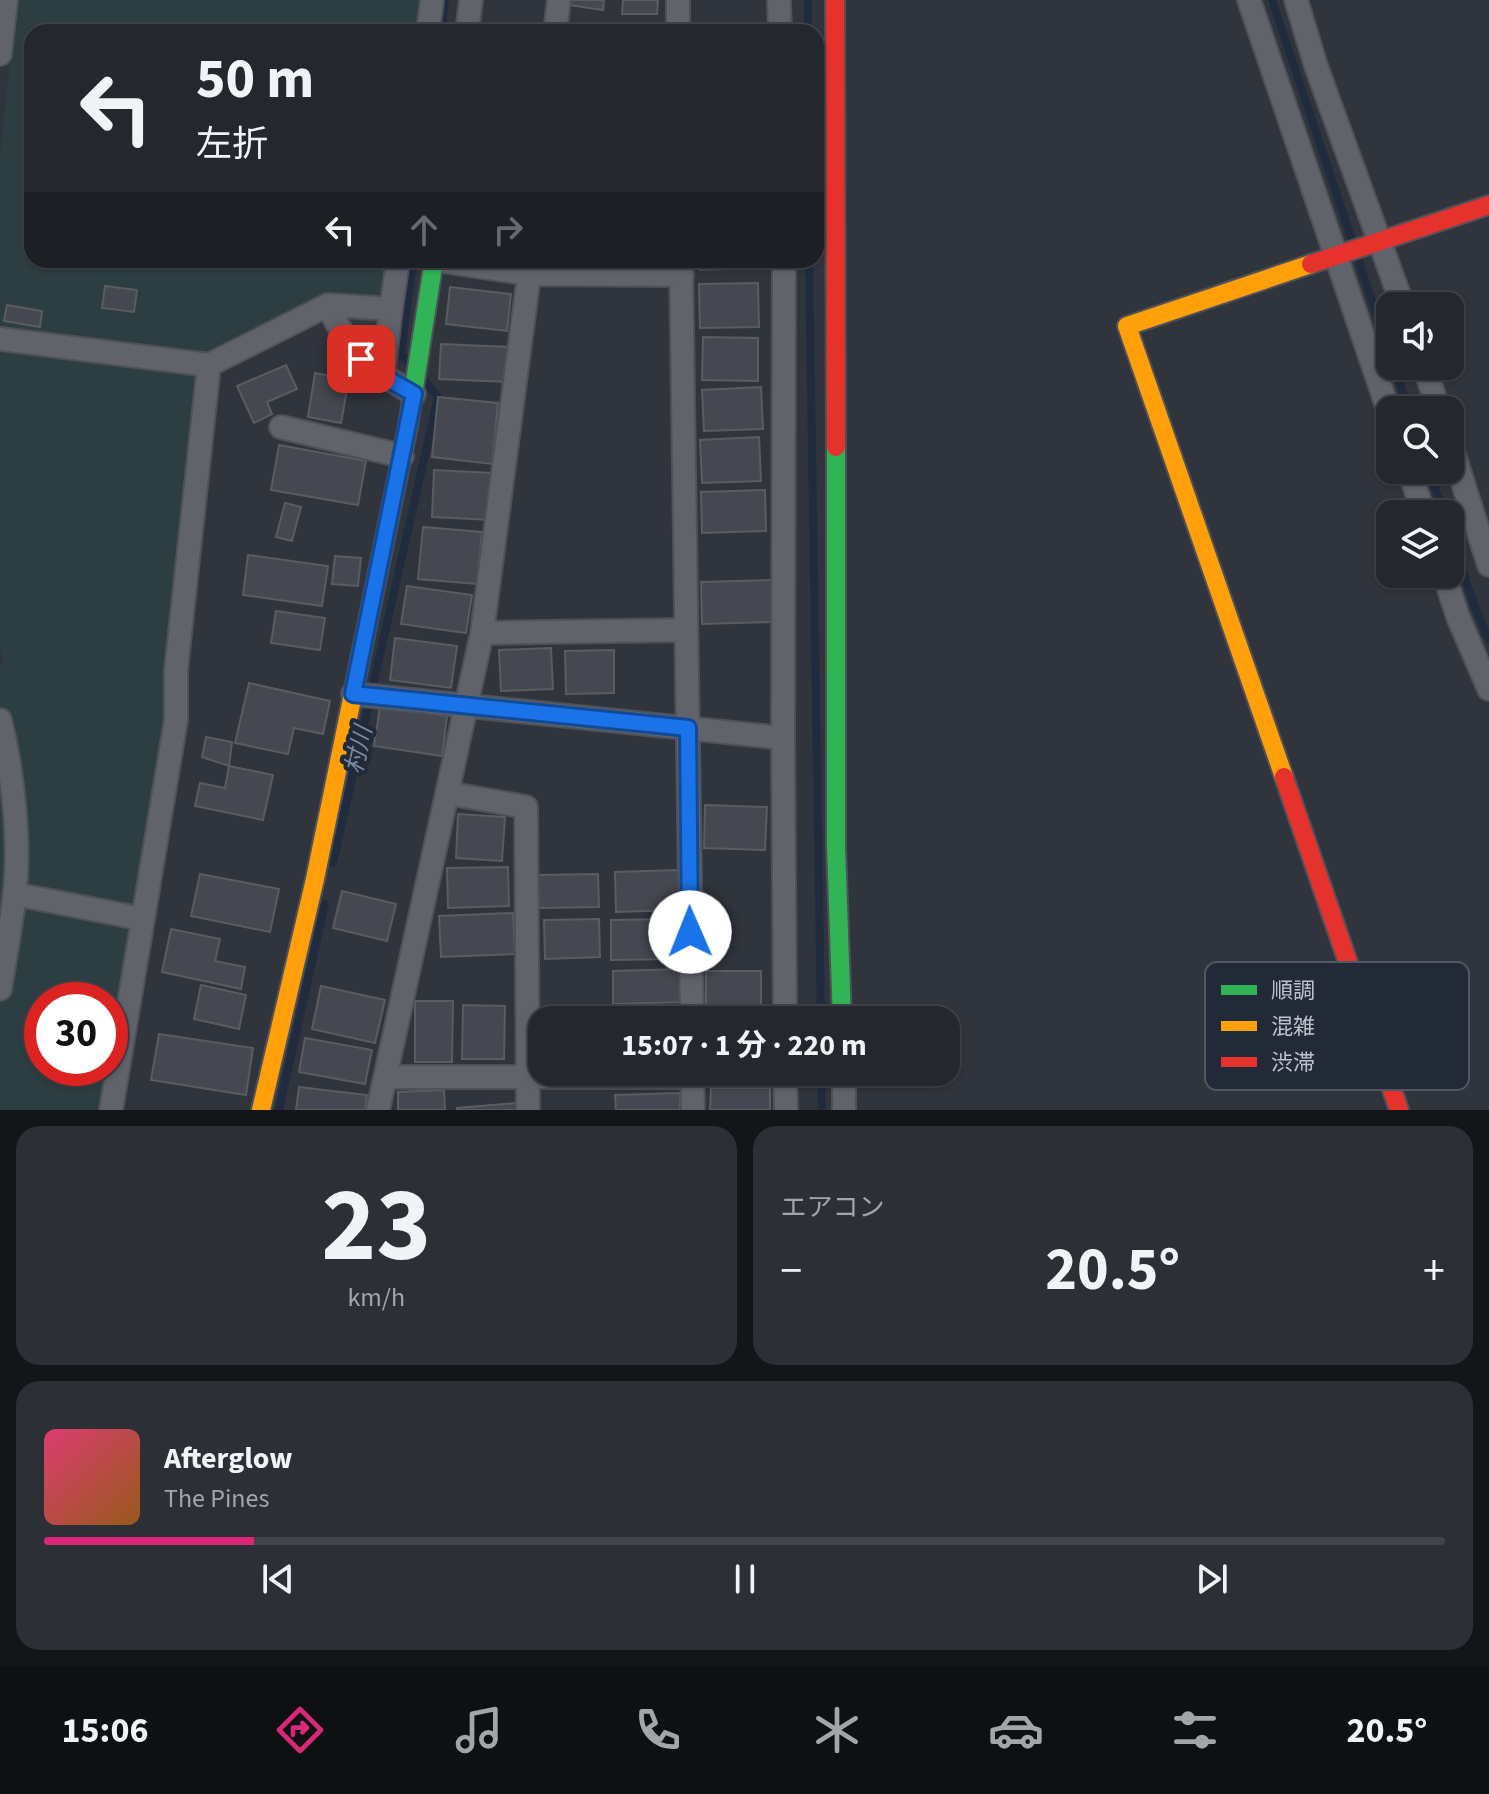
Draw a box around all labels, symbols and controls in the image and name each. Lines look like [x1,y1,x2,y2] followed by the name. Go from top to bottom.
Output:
[196,40,314,119] text: 50 m
[64,56,168,160] icon: left
[196,119,268,170] text: 左折
[318,208,362,252] icon: left
[402,208,446,252] icon: ahead
[486,208,530,252] icon: right
[1376,292,1464,588] map controls
[1376,292,1464,380] button: sound
[327,325,395,393] pin
[339,337,383,381] icon: arrive
[1376,396,1464,484] button: search
[1376,500,1464,588] button: layers
[337,720,382,777] water label: 村川
[648,890,732,974] position arrow
[1205,962,1469,1090] legend
[1271,975,1315,1007] text: 順調
[24,982,128,1086] speed limit sign: 30
[1271,1011,1315,1043] text: 混雑
[621,1024,867,1067] text: 15:07 · 1 分 · 220 m
[1271,1047,1315,1079] text: 渋滞
[321,1153,431,1301] text: 23
[781,1189,885,1226] text: エアコン
[1045,1228,1180,1313] text: 20.5°
[781,1240,802,1303] text: −
[1423,1240,1445,1303] text: +
[347,1279,405,1316] text: km/h
[164,1437,292,1480] text: Afterglow
[164,1480,269,1517] text: The Pines
[256,1557,300,1601] icon: previous
[723,1557,767,1601] icon: pause
[1190,1557,1234,1601] icon: next
[272,1702,328,1758] icon: directions
[451,1702,507,1758] icon: music
[630,1702,686,1758] icon: phone
[809,1702,865,1758] icon: climate
[988,1702,1044,1758] icon: car
[1167,1702,1223,1758] icon: filters
[62,1705,148,1756] text: 15:06
[1346,1705,1427,1756] text: 20.5°

